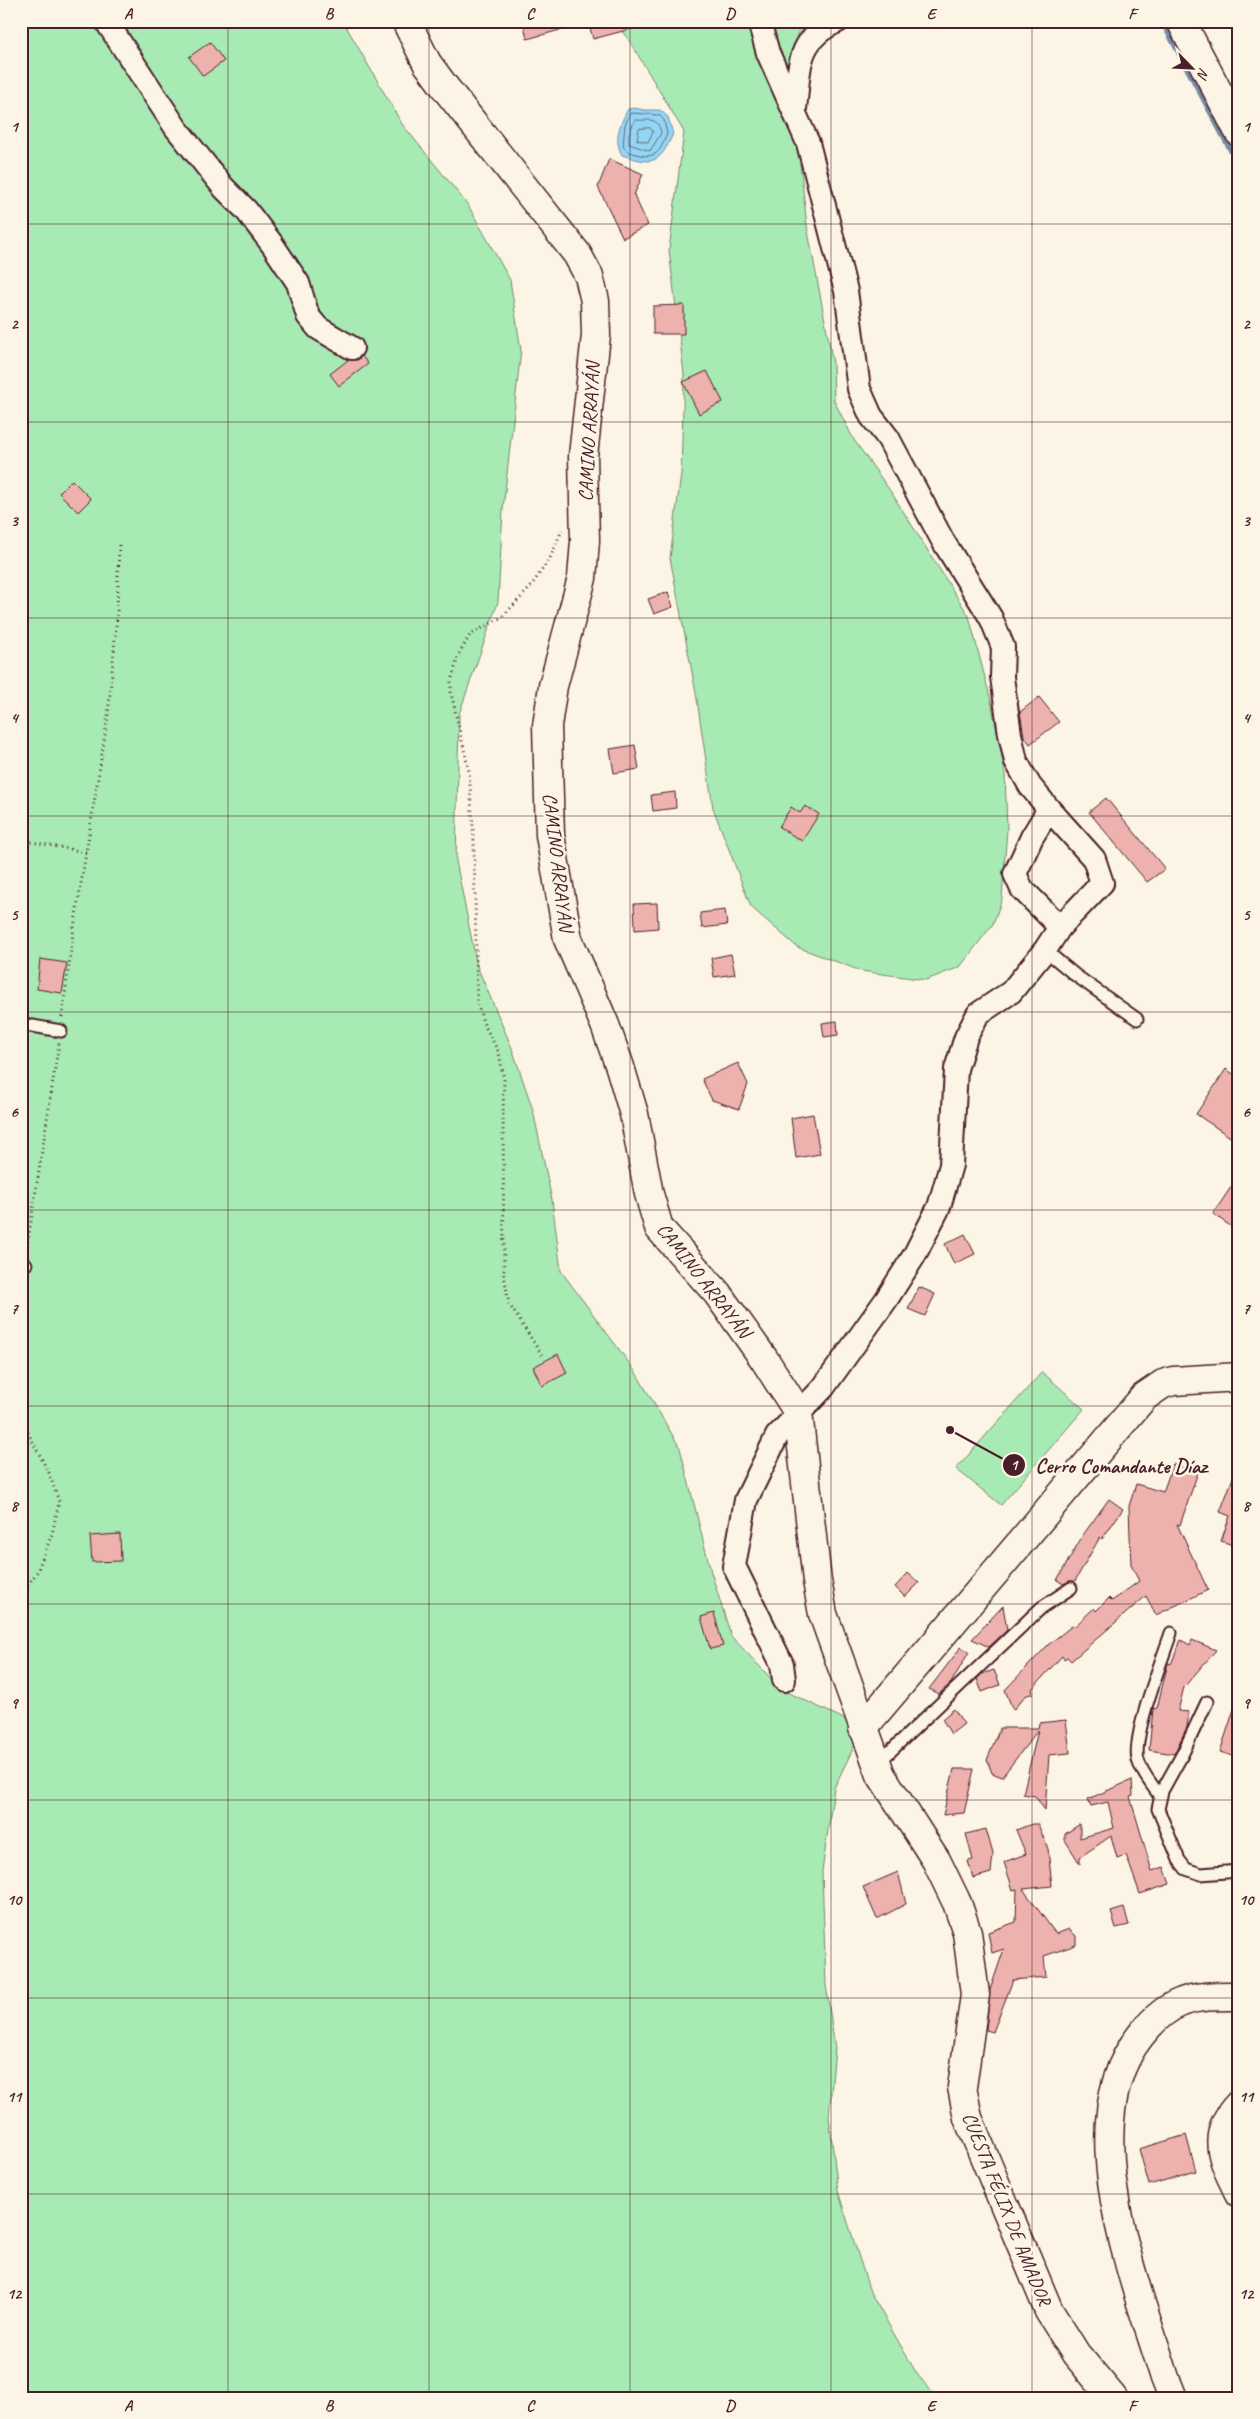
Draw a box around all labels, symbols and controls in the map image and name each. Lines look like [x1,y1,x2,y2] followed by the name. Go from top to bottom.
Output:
[124,4,134,24] text: A
[325,4,335,24] text: B
[526,4,536,24] text: C
[725,4,736,24] text: D
[927,4,938,24] text: E
[1128,4,1139,24] text: F
[1168,42,1218,92] north arrow
[1193,66,1213,83] text: N
[10,117,19,137] text: 1
[1242,117,1251,137] text: 1
[10,314,19,334] text: 2
[1242,314,1251,334] text: 2
[573,359,605,502] street label: CAMINO ARRAYÁN
[10,511,19,531] text: 3
[1242,511,1251,531] text: 3
[10,708,19,728] text: 4
[1242,708,1251,728] text: 4
[537,791,579,936] street label: CAMINO ARRAYÁN
[11,905,20,925] text: 5
[1243,905,1252,925] text: 5
[10,1102,19,1122] text: 6
[1242,1102,1251,1122] text: 6
[651,1217,759,1345] street label: CAMINO ARRAYÁN
[10,1299,19,1319] text: 7
[1242,1299,1251,1319] text: 7
[1001,1447,1217,1483] callout: Cerro Comandante Díaz
[1035,1453,1209,1479] text: Cerro Comandante Díaz
[1011,1456,1020,1475] text: 1
[10,1496,19,1516] text: 8
[1242,1496,1251,1516] text: 8
[10,1693,19,1713] text: 9
[1242,1693,1251,1713] text: 9
[7,1890,23,1910] text: 10
[1239,1890,1255,1910] text: 10
[7,2087,23,2107] text: 11
[1239,2087,1255,2107] text: 11
[957,2109,1058,2311] street label: CUESTA FÉLIX DE AMADOR
[7,2284,23,2304] text: 12
[1239,2284,1255,2304] text: 12
[124,2396,134,2416] text: A
[325,2396,335,2416] text: B
[526,2396,536,2416] text: C
[725,2396,736,2416] text: D
[927,2396,938,2416] text: E
[1128,2396,1139,2416] text: F

